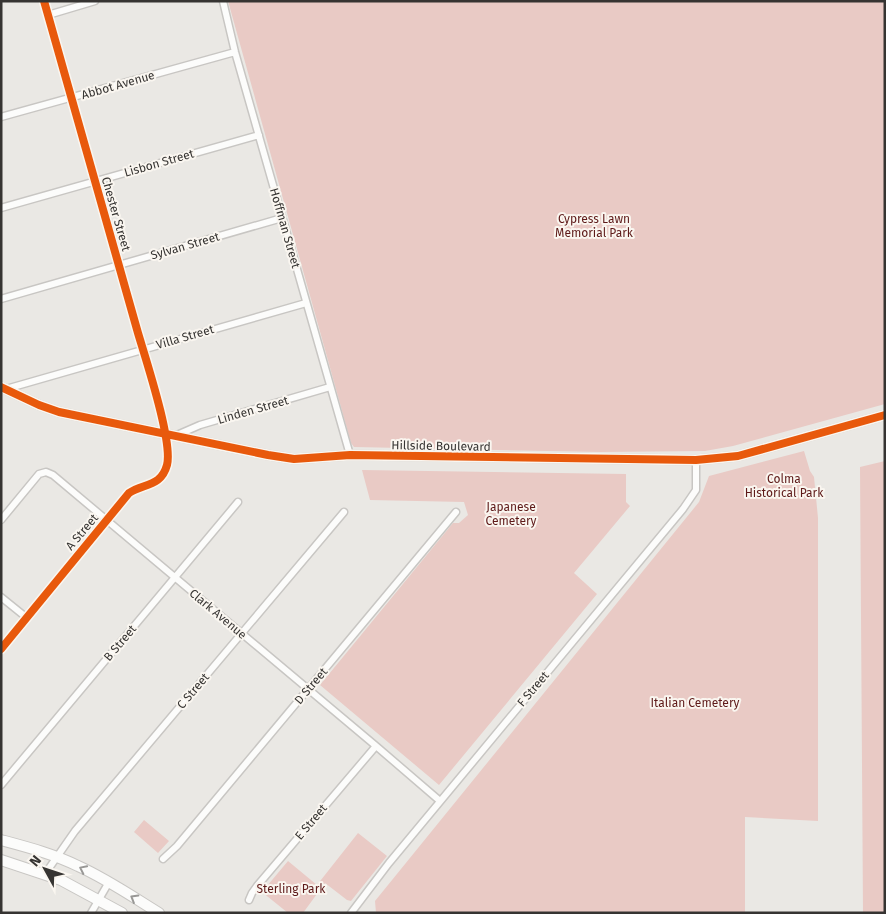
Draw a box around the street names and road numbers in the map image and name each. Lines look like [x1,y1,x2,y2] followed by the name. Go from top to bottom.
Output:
[80,68,156,102] street label: Abbot Avenue
[123,146,196,180] street label: Lisbon Street
[99,175,134,253] street label: Chester Street
[267,186,303,270] street label: Hoffman Street
[149,229,222,262] street label: Sylvan Street
[155,322,216,352] street label: Villa Street
[216,393,291,427] street label: Linden Street
[391,438,491,454] street label: Hillside Boulevard
[63,511,101,553] street label: A Street
[187,586,249,642] street label: Clark Avenue
[101,622,140,664] street label: B Street
[292,664,331,707] street label: D Street
[514,668,552,709] street label: F Street
[174,670,212,712] street label: C Street
[292,801,330,843] street label: E Street

